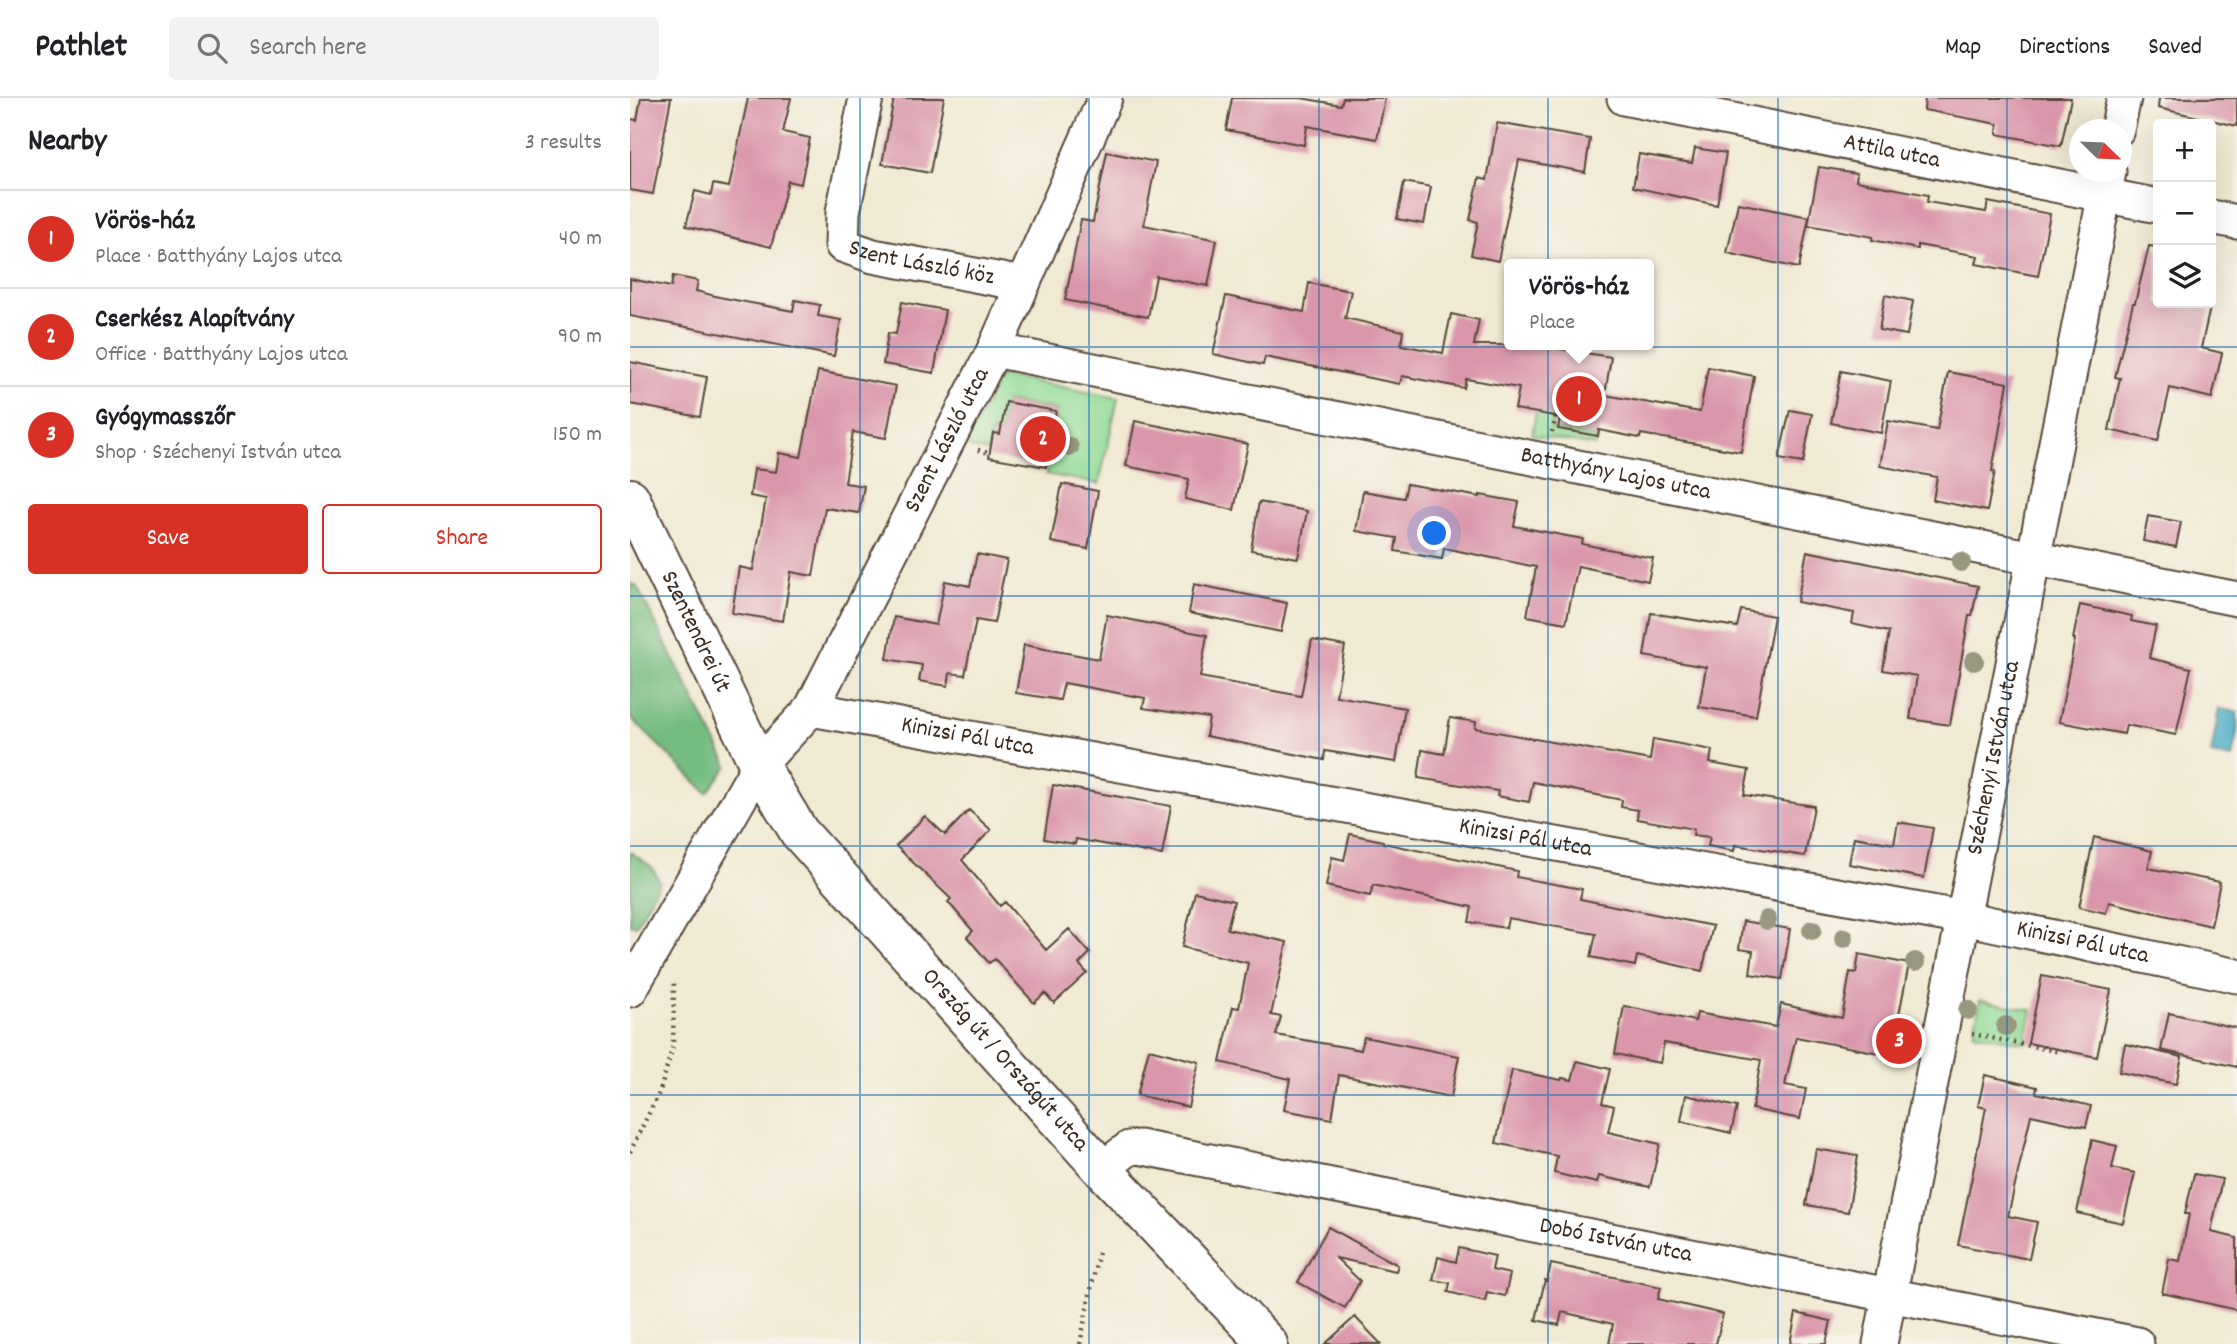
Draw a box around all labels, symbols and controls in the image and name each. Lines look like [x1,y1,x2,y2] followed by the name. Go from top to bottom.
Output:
[169,17,659,80] search box
[35,25,127,72] text: Pathlet
[193,29,231,67] icon: search
[249,30,367,67] text: Search here
[1945,31,1981,65] text: Map
[2019,31,2110,65] text: Directions
[2148,31,2202,65] text: Saved
[2069,119,2132,182] north arrow
[2153,119,2216,308] map controls
[2153,119,2216,182] button: +
[28,122,106,165] text: Nearby
[1840,126,1944,179] street label: Attila utca
[525,127,602,160] text: 3 results
[2153,182,2216,245] button: −
[95,204,195,241] text: Vörös-ház
[48,223,54,256] text: 1
[559,223,602,256] text: 40 m
[843,231,997,295] street label: Szent László köz
[95,241,342,274] text: Place · Batthyány Lajos utca
[2153,245,2216,308] button: layers
[1504,259,1654,350] popup
[1529,270,1629,307] text: Vörös-ház
[95,302,294,339] text: Cserkész Alapítvány
[1529,307,1575,340] text: Place
[46,321,56,354] text: 2
[558,321,602,354] text: 90 m
[95,339,348,372] text: Office · Batthyány Lajos utca
[897,362,999,519] street label: Szent László utca
[1556,373,1602,425] pin: 1
[95,400,235,437] text: Gyógymasszőr
[1020,413,1066,465] pin: 2
[46,419,56,452] text: 3
[553,419,602,452] text: 150 m
[95,437,341,470] text: Shop · Széchenyi István utca
[1518,439,1714,510] street label: Batthyány Lajos utca
[28,504,308,574] button: Save
[322,504,602,574] button: Share
[1417,516,1451,550] your location
[651,565,739,699] street label: Szentendrei út
[1959,657,2030,858] street label: Széchenyi István utca
[898,709,1037,766] street label: Kinizsi Pál utca
[1456,810,1595,867] street label: Kinizsi Pál utca
[2013,913,2153,974] street label: Kinizsi Pál utca
[913,961,1097,1160] street label: Ország út / Országút utca
[1876,1015,1922,1067] pin: 3
[1536,1209,1696,1273] street label: Dobó István utca

